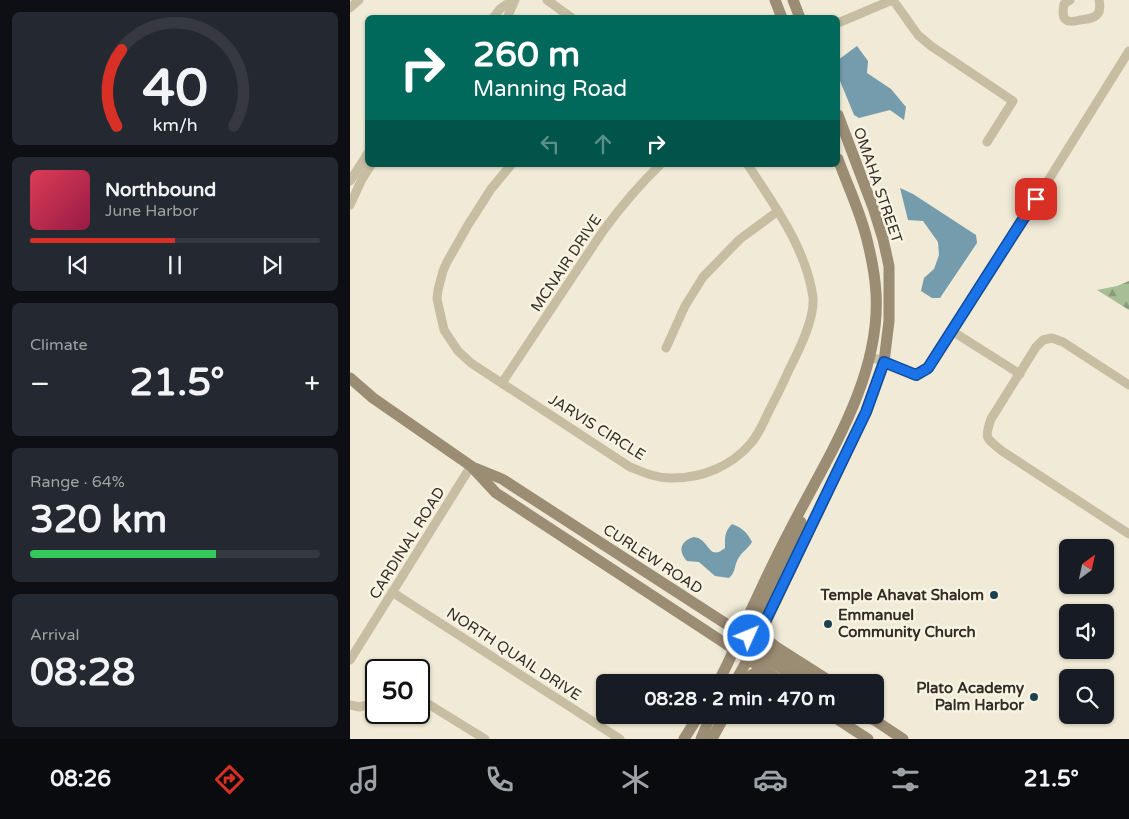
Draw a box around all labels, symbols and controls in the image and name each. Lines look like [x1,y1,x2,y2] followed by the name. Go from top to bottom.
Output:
[473,34,580,76] text: 260 m
[390,35,455,100] icon: right
[142,57,208,120] text: 40
[473,76,627,102] text: Manning Road
[153,115,197,136] text: km/h
[850,125,906,245] street label: OMAHA STREET
[536,130,564,158] icon: left
[589,130,617,158] icon: ahead
[642,130,670,158] icon: right
[1015,178,1057,220] pin
[105,179,216,201] text: Northbound
[1022,185,1050,213] icon: arrive
[105,201,198,221] text: June Harbor
[527,211,605,315] street label: MCNAIR DRIVE
[64,251,92,279] icon: previous
[161,251,189,279] icon: pause
[258,251,286,279] icon: next
[30,335,88,355] text: Climate
[130,360,225,406] text: 21.5°
[30,367,50,401] text: −
[304,367,320,401] text: +
[545,390,649,464] street label: JARVIS CIRCLE
[30,472,125,492] text: Range · 64%
[365,484,449,602] street label: CARDINAL ROAD
[30,497,167,543] text: 320 km
[600,520,706,598] street label: CURLEW ROAD
[1059,539,1114,594] north arrow
[1059,539,1114,724] map controls
[819,586,984,605] place label: Temple Ahavat Shalom
[988,589,1000,601] marker: Temple Ahavat Shalom
[443,604,585,704] street label: NORTH QUAIL DRIVE
[1059,604,1114,659] button: sound
[838,606,976,642] place label: Emmanuel Community Church
[722,609,774,661] position arrow
[822,618,834,630] marker: Emmanuel Community Church
[30,625,79,645] text: Arrival
[30,650,135,696] text: 08:28
[365,659,430,724] speed limit sign: 50
[1059,669,1114,724] button: search
[916,679,1024,714] place label: Plato Academy Palm Harbor
[644,688,836,710] text: 08:28 · 2 min · 470 m
[1028,691,1040,703] marker: Plato Academy Palm Harbor
[212,762,247,797] icon: directions
[347,762,382,797] icon: music
[482,762,517,797] icon: phone
[618,762,653,797] icon: climate
[753,762,788,797] icon: car
[888,762,923,797] icon: filters
[50,766,111,792] text: 08:26
[1024,766,1079,792] text: 21.5°

